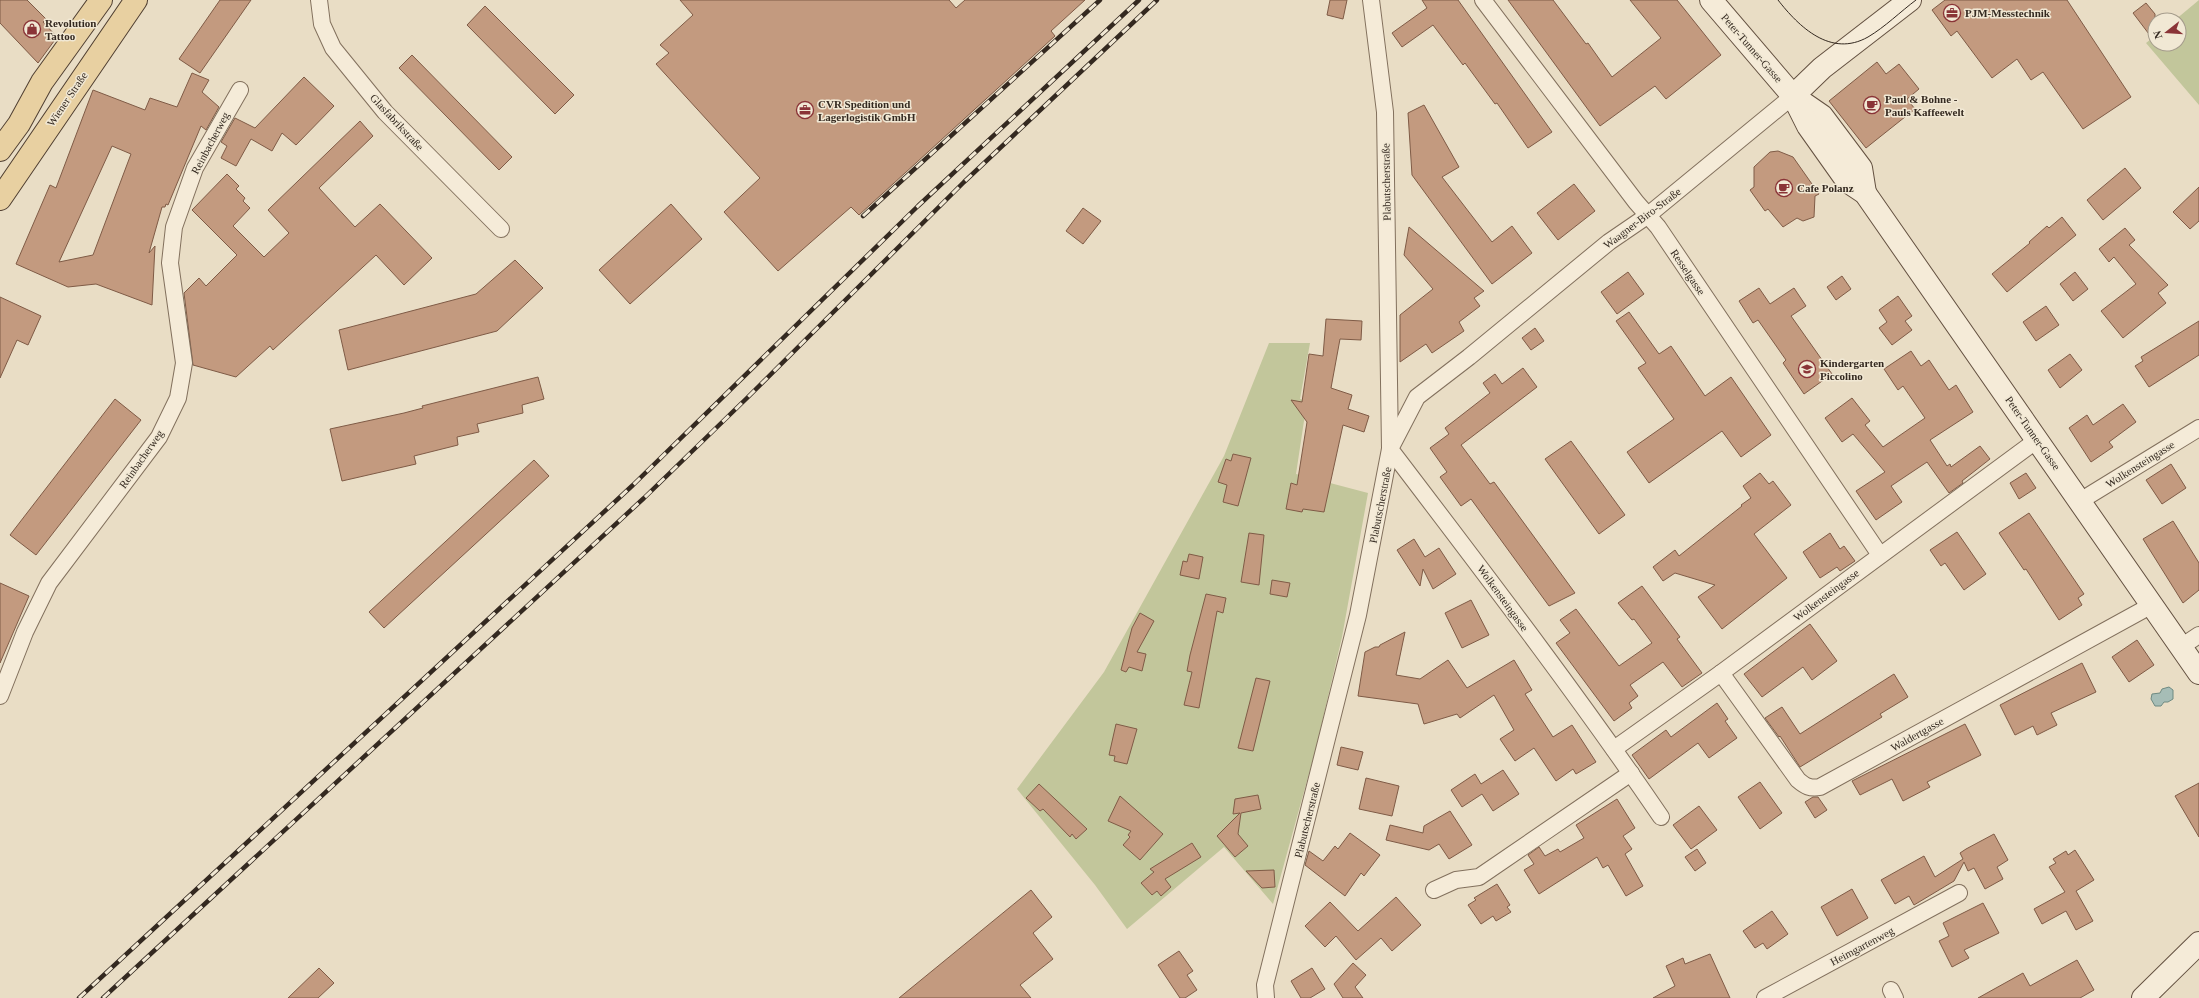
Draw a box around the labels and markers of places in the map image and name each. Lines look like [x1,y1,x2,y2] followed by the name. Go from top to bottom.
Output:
[1942,3,1962,23] office icon: PJM-Messtechnik
[1965,7,2051,19] place label: PJM-Messtechnik
[45,17,96,42] place label: Revolution Tattoo
[22,19,42,39] shop icon: Revolution Tattoo
[1885,93,1964,118] place label: Paul & Bohne - Pauls Kaffeewelt
[1862,95,1882,115] cafe icon: Paul & Bohne - Pauls Kaffeewelt
[818,98,916,123] place label: CVR Spedition und Lagerlogistik GmbH
[795,100,815,120] office icon: CVR Spedition und Lagerlogistik GmbH
[1774,178,1794,198] cafe icon: Cafe Polanz
[1797,182,1854,194] place label: Cafe Polanz
[1820,357,1884,382] place label: Kindergarten Piccolino
[1797,359,1817,379] school or university icon: Kindergarten Piccolino

